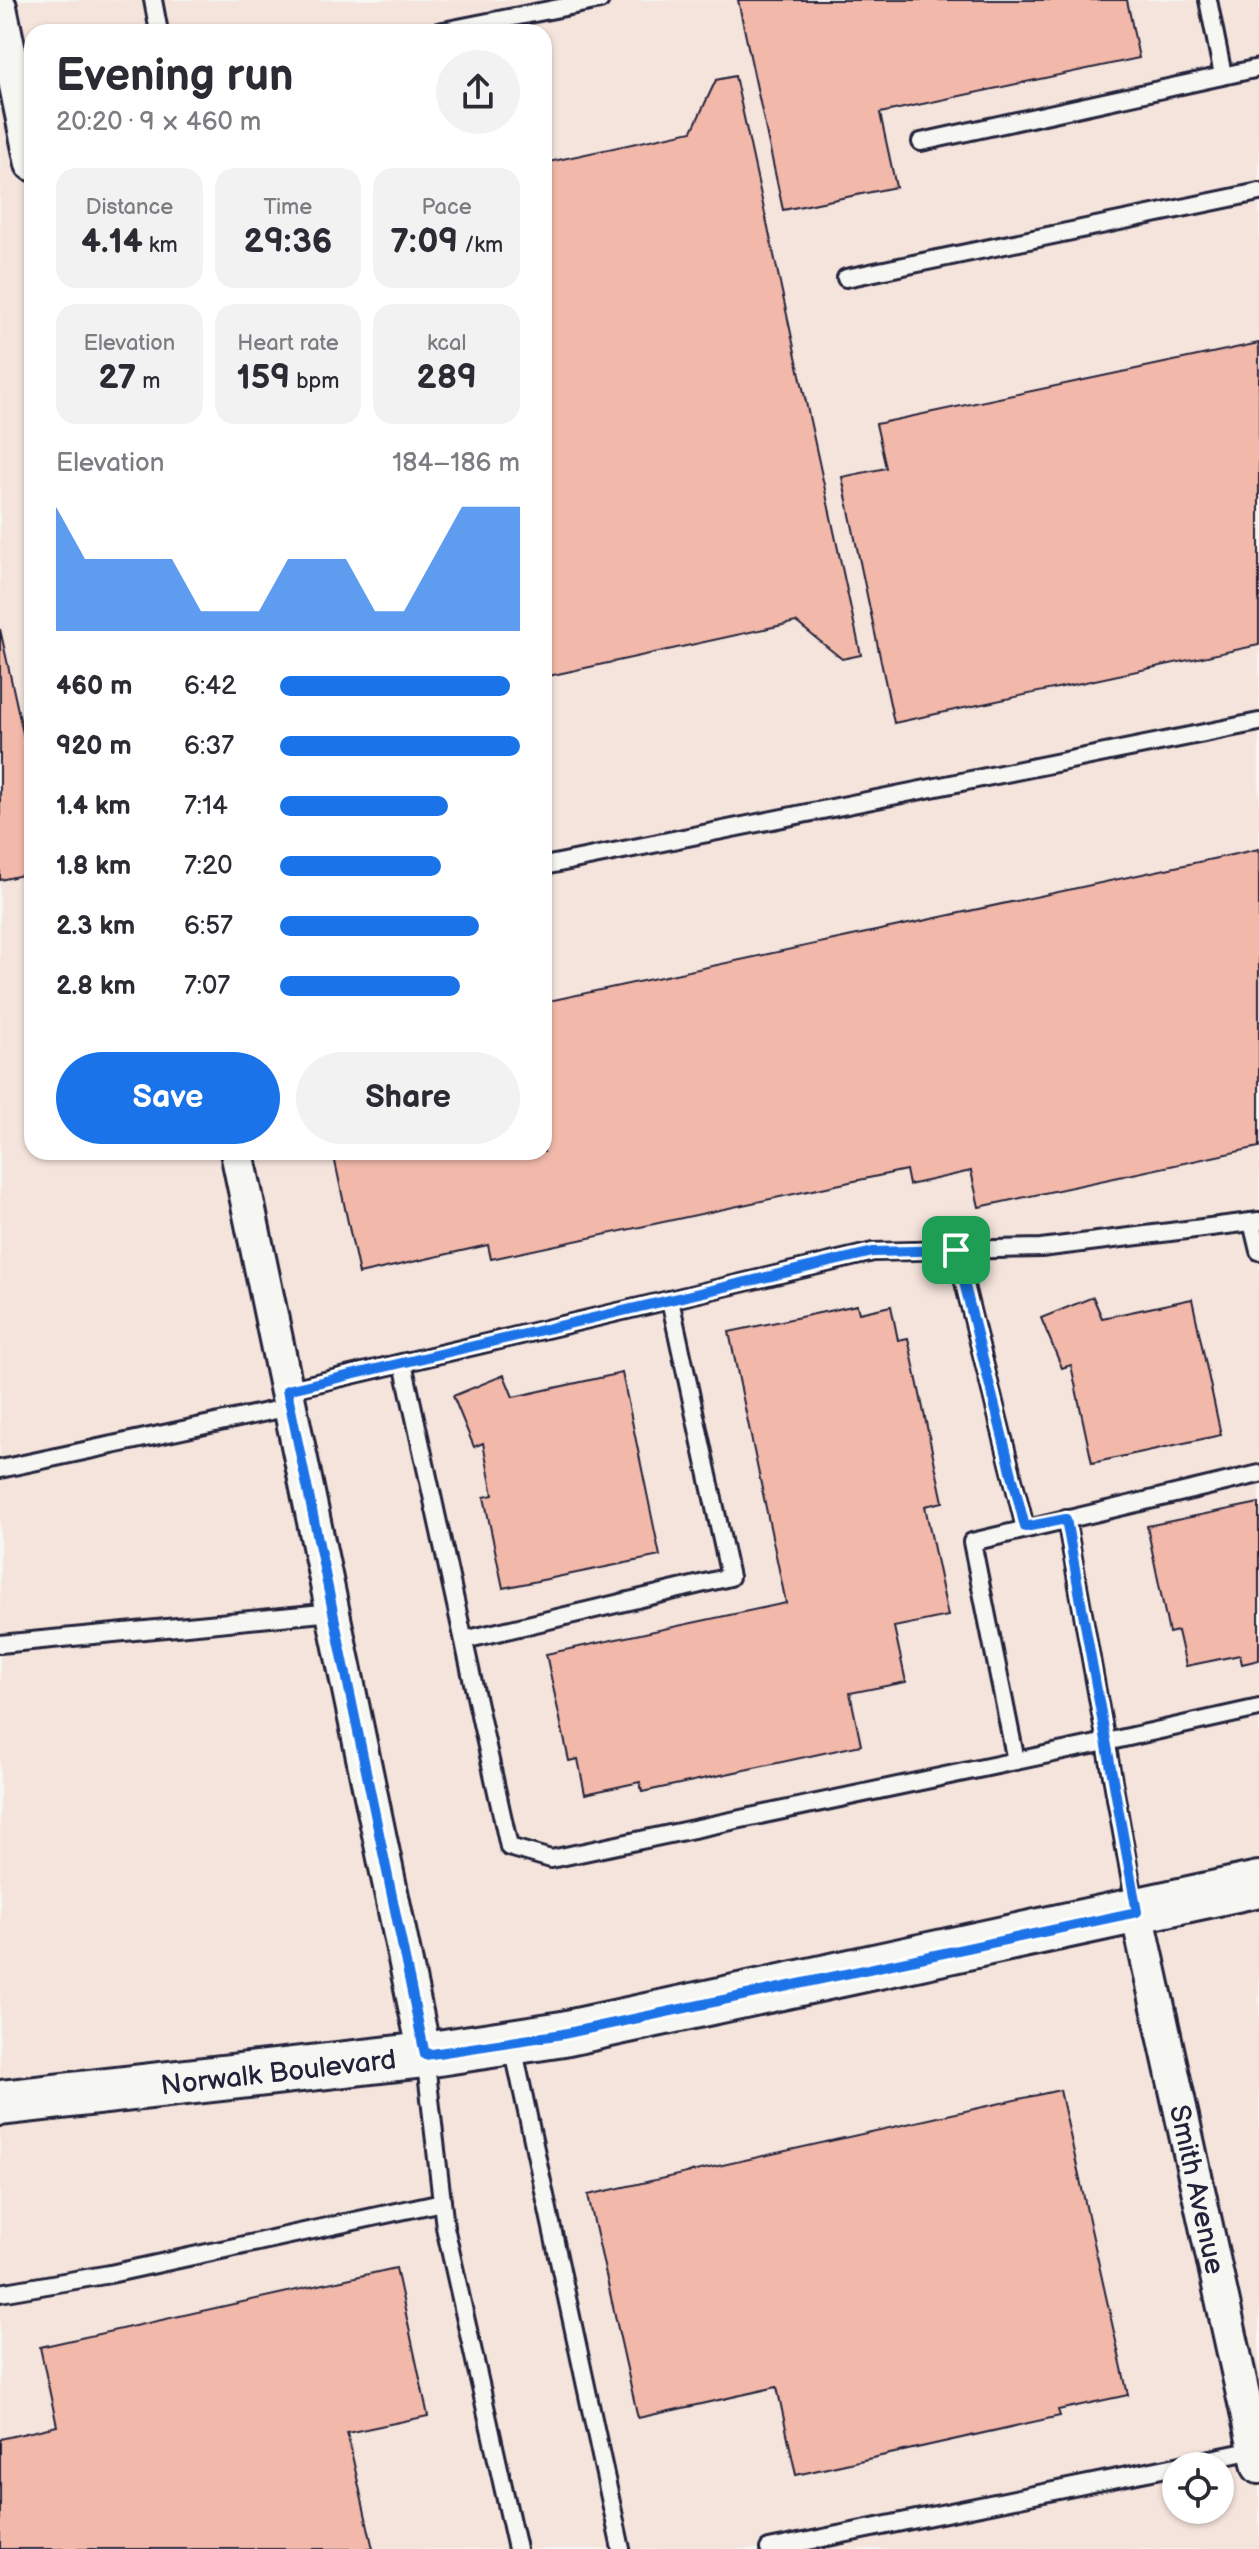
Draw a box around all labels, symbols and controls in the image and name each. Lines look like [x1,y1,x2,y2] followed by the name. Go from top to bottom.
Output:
[56,50,293,103] text: Evening run
[436,50,520,134] button: share
[56,107,261,138] text: 20:20 · 9 × 460 m
[85,194,173,221] text: Distance
[264,194,312,221] text: Time
[422,194,472,221] text: Pace
[81,221,143,262] text: 4.14
[244,221,332,262] text: 29:36
[390,221,458,262] text: 7:09
[143,232,178,259] text: km
[458,232,503,259] text: /km
[83,330,175,357] text: Elevation
[237,330,339,357] text: Heart rate
[427,330,466,357] text: kcal
[98,357,136,398] text: 27
[236,357,290,398] text: 159
[416,357,477,398] text: 289
[136,368,161,395] text: m
[290,368,340,395] text: bpm
[56,448,164,479] text: Elevation
[392,448,520,479] text: 184–186 m
[56,671,132,702] text: 460 m
[184,671,236,702] text: 6:42
[56,731,132,762] text: 920 m
[184,731,234,762] text: 6:37
[56,791,131,822] text: 1.4 km
[184,791,228,822] text: 7:14
[56,851,131,882] text: 1.8 km
[184,851,233,882] text: 7:20
[56,911,135,942] text: 2.3 km
[184,911,233,942] text: 6:57
[56,971,136,1002] text: 2.8 km
[184,971,230,1002] text: 7:07
[56,1052,280,1144] button: Save
[296,1052,520,1144] button: Share
[922,1216,990,1284] pin
[934,1228,978,1272] icon: arrive
[159,2043,398,2103] street label: Norwalk Boulevard
[1162,2102,1231,2277] street label: Smith Avenue
[1162,2452,1234,2524] map controls
[1162,2452,1234,2524] button: locate

